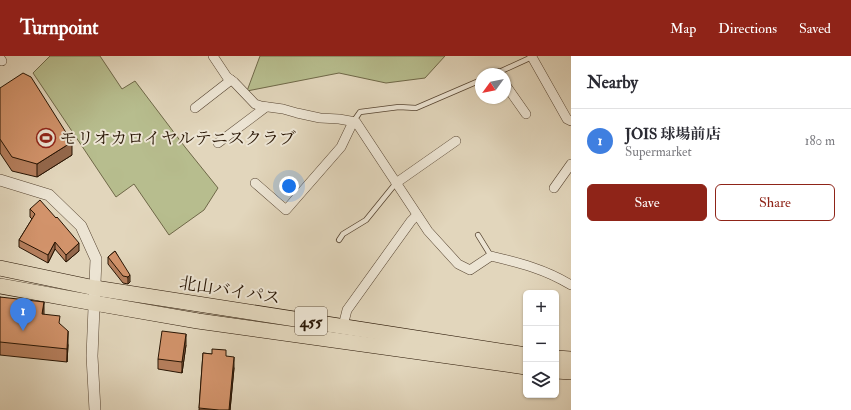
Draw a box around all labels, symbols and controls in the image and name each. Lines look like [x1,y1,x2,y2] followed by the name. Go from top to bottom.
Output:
[20,16,98,40] text: Turnpoint
[670,20,696,37] text: Map
[718,20,777,37] text: Directions
[799,20,831,37] text: Saved
[475,68,511,104] north arrow
[587,72,638,93] text: Nearby
[625,125,721,144] text: JOIS 球場前店
[35,127,57,149] sports icon: モリオカロイヤルテニスクラブ
[60,128,296,149] place label: モリオカロイヤルテニスクラブ
[598,133,602,149] text: 1
[805,133,835,149] text: 180 m
[625,144,692,160] text: Supermarket
[279,176,299,196] your location
[587,184,707,221] button: Save
[715,184,835,221] button: Share
[178,272,282,309] street label: 北山バイパス
[523,290,559,398] map controls
[523,290,559,326] button: +
[10,298,36,331] pin: 1
[295,307,327,335] road number: 455
[523,326,559,362] button: −
[523,362,559,398] button: layers

